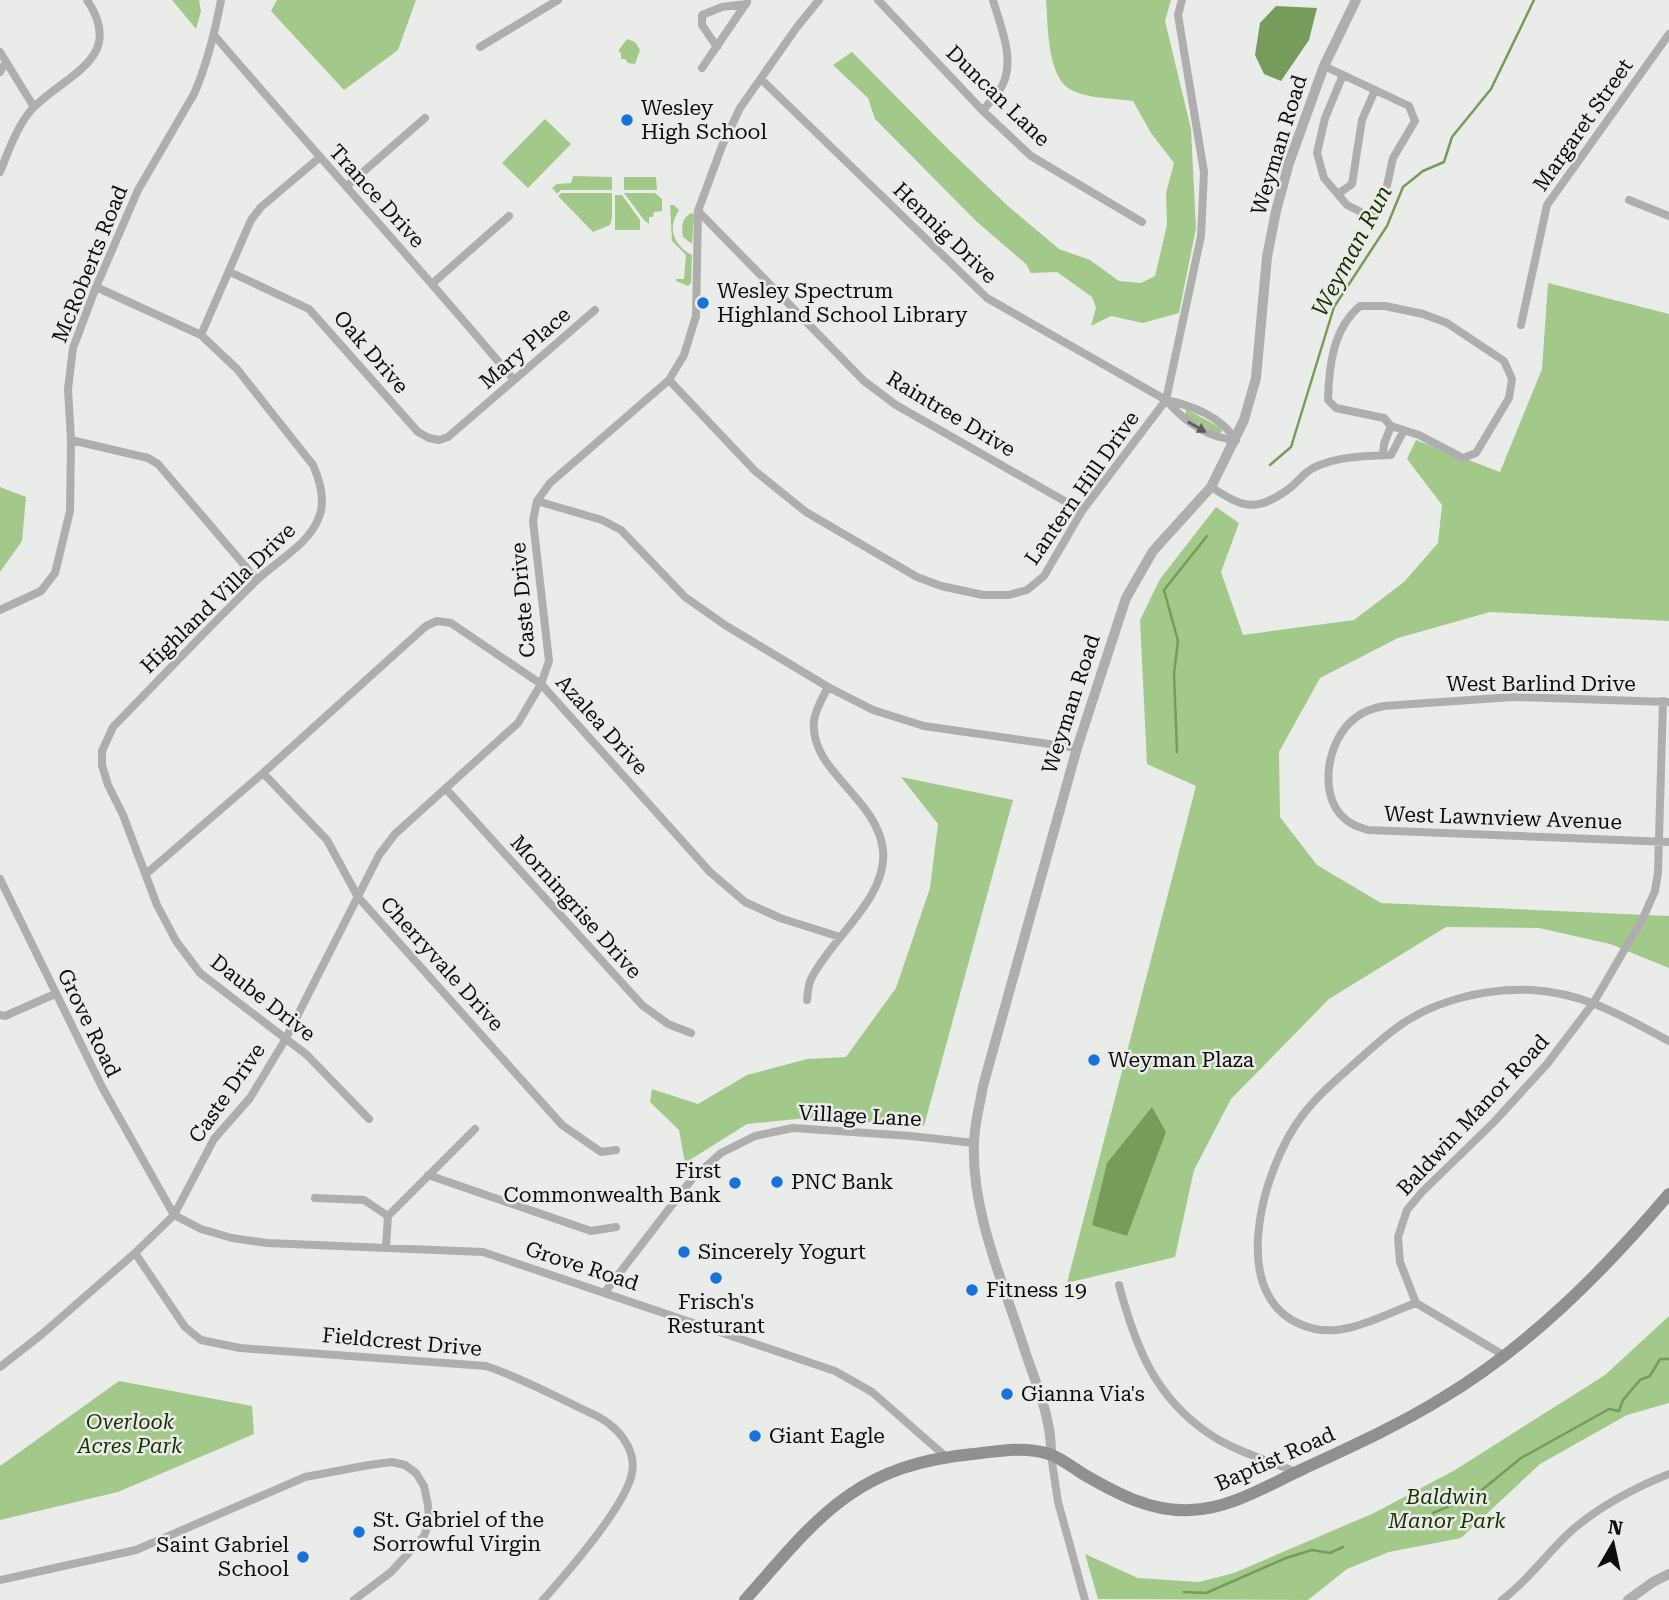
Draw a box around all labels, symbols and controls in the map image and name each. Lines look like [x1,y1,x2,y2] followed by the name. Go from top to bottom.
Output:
[941,41,1055,151] street label: Duncan Lane
[1528,54,1638,196] street label: Margaret Street
[1246,72,1312,218] street label: Weyman Road
[641,96,767,144] place label: Wesley High School
[619,112,635,128] marker: Wesley High School
[324,139,430,253] street label: Trance Drive
[888,178,1002,288] street label: Hennig Drive
[48,181,133,346] street label: McRoberts Road
[1306,181,1398,321] water label: Weyman Run
[717,279,968,327] place label: Wesley Spectrum Highland School Library
[695,295,711,311] marker: Wesley Spectrum Highland School Library
[475,302,575,394] street label: Mary Place
[329,306,413,398] street label: Oak Drive
[882,366,1020,462] street label: Raintree Drive
[1020,407,1144,569] street label: Lantern Hill Drive
[1188,421,1207,433] one-way arrow
[136,518,300,678] street label: Highland Villa Drive
[506,541,540,659] street label: Caste Drive
[1037,631,1105,777] street label: Weyman Road
[551,670,653,780] street label: Azalea Drive
[1446,672,1636,696] street label: West Barlind Drive
[1384,802,1622,834] street label: West Lawnview Avenue
[506,831,646,983] street label: Morningrise Drive
[376,892,508,1036] street label: Cherryvale Drive
[206,950,320,1046] street label: Daube Drive
[52,965,126,1082] street label: Grove Road
[1392,1029,1554,1200] street label: Baldwin Manor Road
[184,1039,270,1147] street label: Caste Drive
[1108,1048,1255,1072] place label: Weyman Plaza
[1086,1052,1102,1068] marker: Weyman Plaza
[798,1101,922,1131] street label: Village Lane
[504,1159,721,1207] place label: First Commonwealth Bank
[791,1170,893,1194] place label: PNC Bank
[769,1174,785,1190] marker: PNC Bank
[727,1175,743,1191] marker: First Commonwealth Bank
[522,1236,642,1296] street label: Grove Road
[698,1240,866,1264] place label: Sincerely Yogurt
[676,1244,692,1260] marker: Sincerely Yogurt
[708,1270,724,1286] marker: Frisch's Resturant
[986,1278,1087,1302] place label: Fitness 19
[964,1282,980,1298] marker: Fitness 19
[667,1290,765,1338] place label: Frisch's Resturant
[321,1323,483,1361] street label: Fieldcrest Drive
[1021,1382,1145,1406] place label: Gianna Via's
[999,1386,1015,1402] marker: Gianna Via's
[76,1410,183,1458] park label: Overlook Acres Park
[1211,1422,1339,1496] street label: Baptist Road
[769,1424,885,1448] place label: Giant Eagle
[747,1428,763,1444] marker: Giant Eagle
[1387,1485,1506,1533] park label: Baldwin Manor Park
[373,1508,544,1556] place label: St. Gabriel of the Sorrowful Virgin
[1578,1509,1648,1579] north arrow
[1607,1515,1625,1540] text: N
[351,1524,367,1540] marker: St. Gabriel of the Sorrowful Virgin
[156,1533,290,1581] place label: Saint Gabriel School
[295,1549,311,1565] marker: Saint Gabriel School

